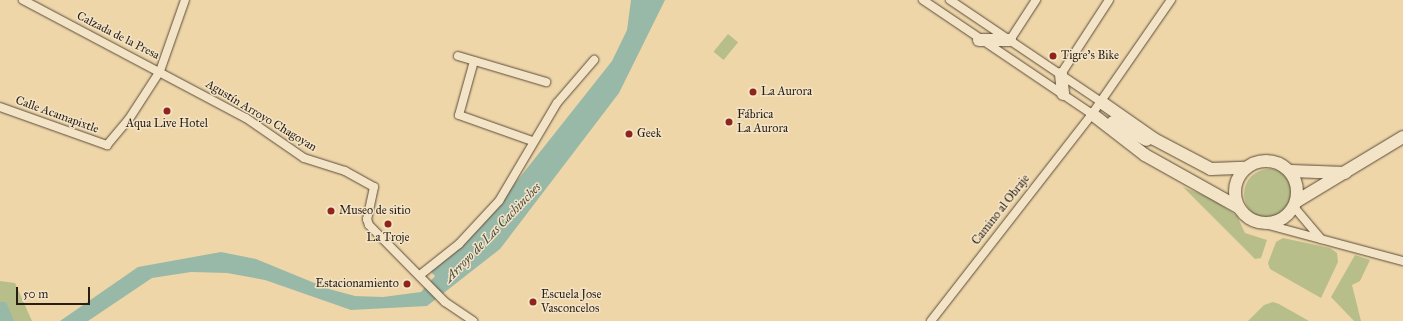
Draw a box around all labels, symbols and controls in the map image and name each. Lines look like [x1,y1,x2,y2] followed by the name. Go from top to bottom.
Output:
[74,9,162,63] street label: Calzada de la Presa
[1061,49,1119,63] place label: Tigre's Bike
[1048,51,1058,61] marker: Tigre's Bike
[203,77,319,155] street label: Agustín Arroyo Chagoyan
[761,85,812,99] place label: La Aurora
[748,87,758,97] marker: La Aurora
[13,93,101,137] street label: Calle Acamapixtle
[162,106,172,116] marker: Aqua Live Hotel
[737,108,788,136] place label: Fábrica La Aurora
[126,117,208,131] place label: Aqua Live Hotel
[724,117,734,127] marker: Fábrica La Aurora
[637,127,661,141] place label: Geek
[624,129,634,139] marker: Geek
[969,172,1033,248] street label: Camino al Obraje
[441,180,545,286] water label: Arroyo de Las Cachinches
[339,204,411,218] place label: Museo de sitio
[326,206,336,216] marker: Museo de sitio
[383,219,393,229] marker: La Troje
[367,231,409,245] place label: La Troje
[316,277,399,291] place label: Estacionamiento
[18,279,92,305] scale bar
[402,279,412,289] marker: Estacionamiento
[23,287,48,301] text: 50 m
[541,288,601,316] place label: Escuela Jose Vasconcelos
[528,297,538,307] marker: Escuela Jose Vasconcelos

